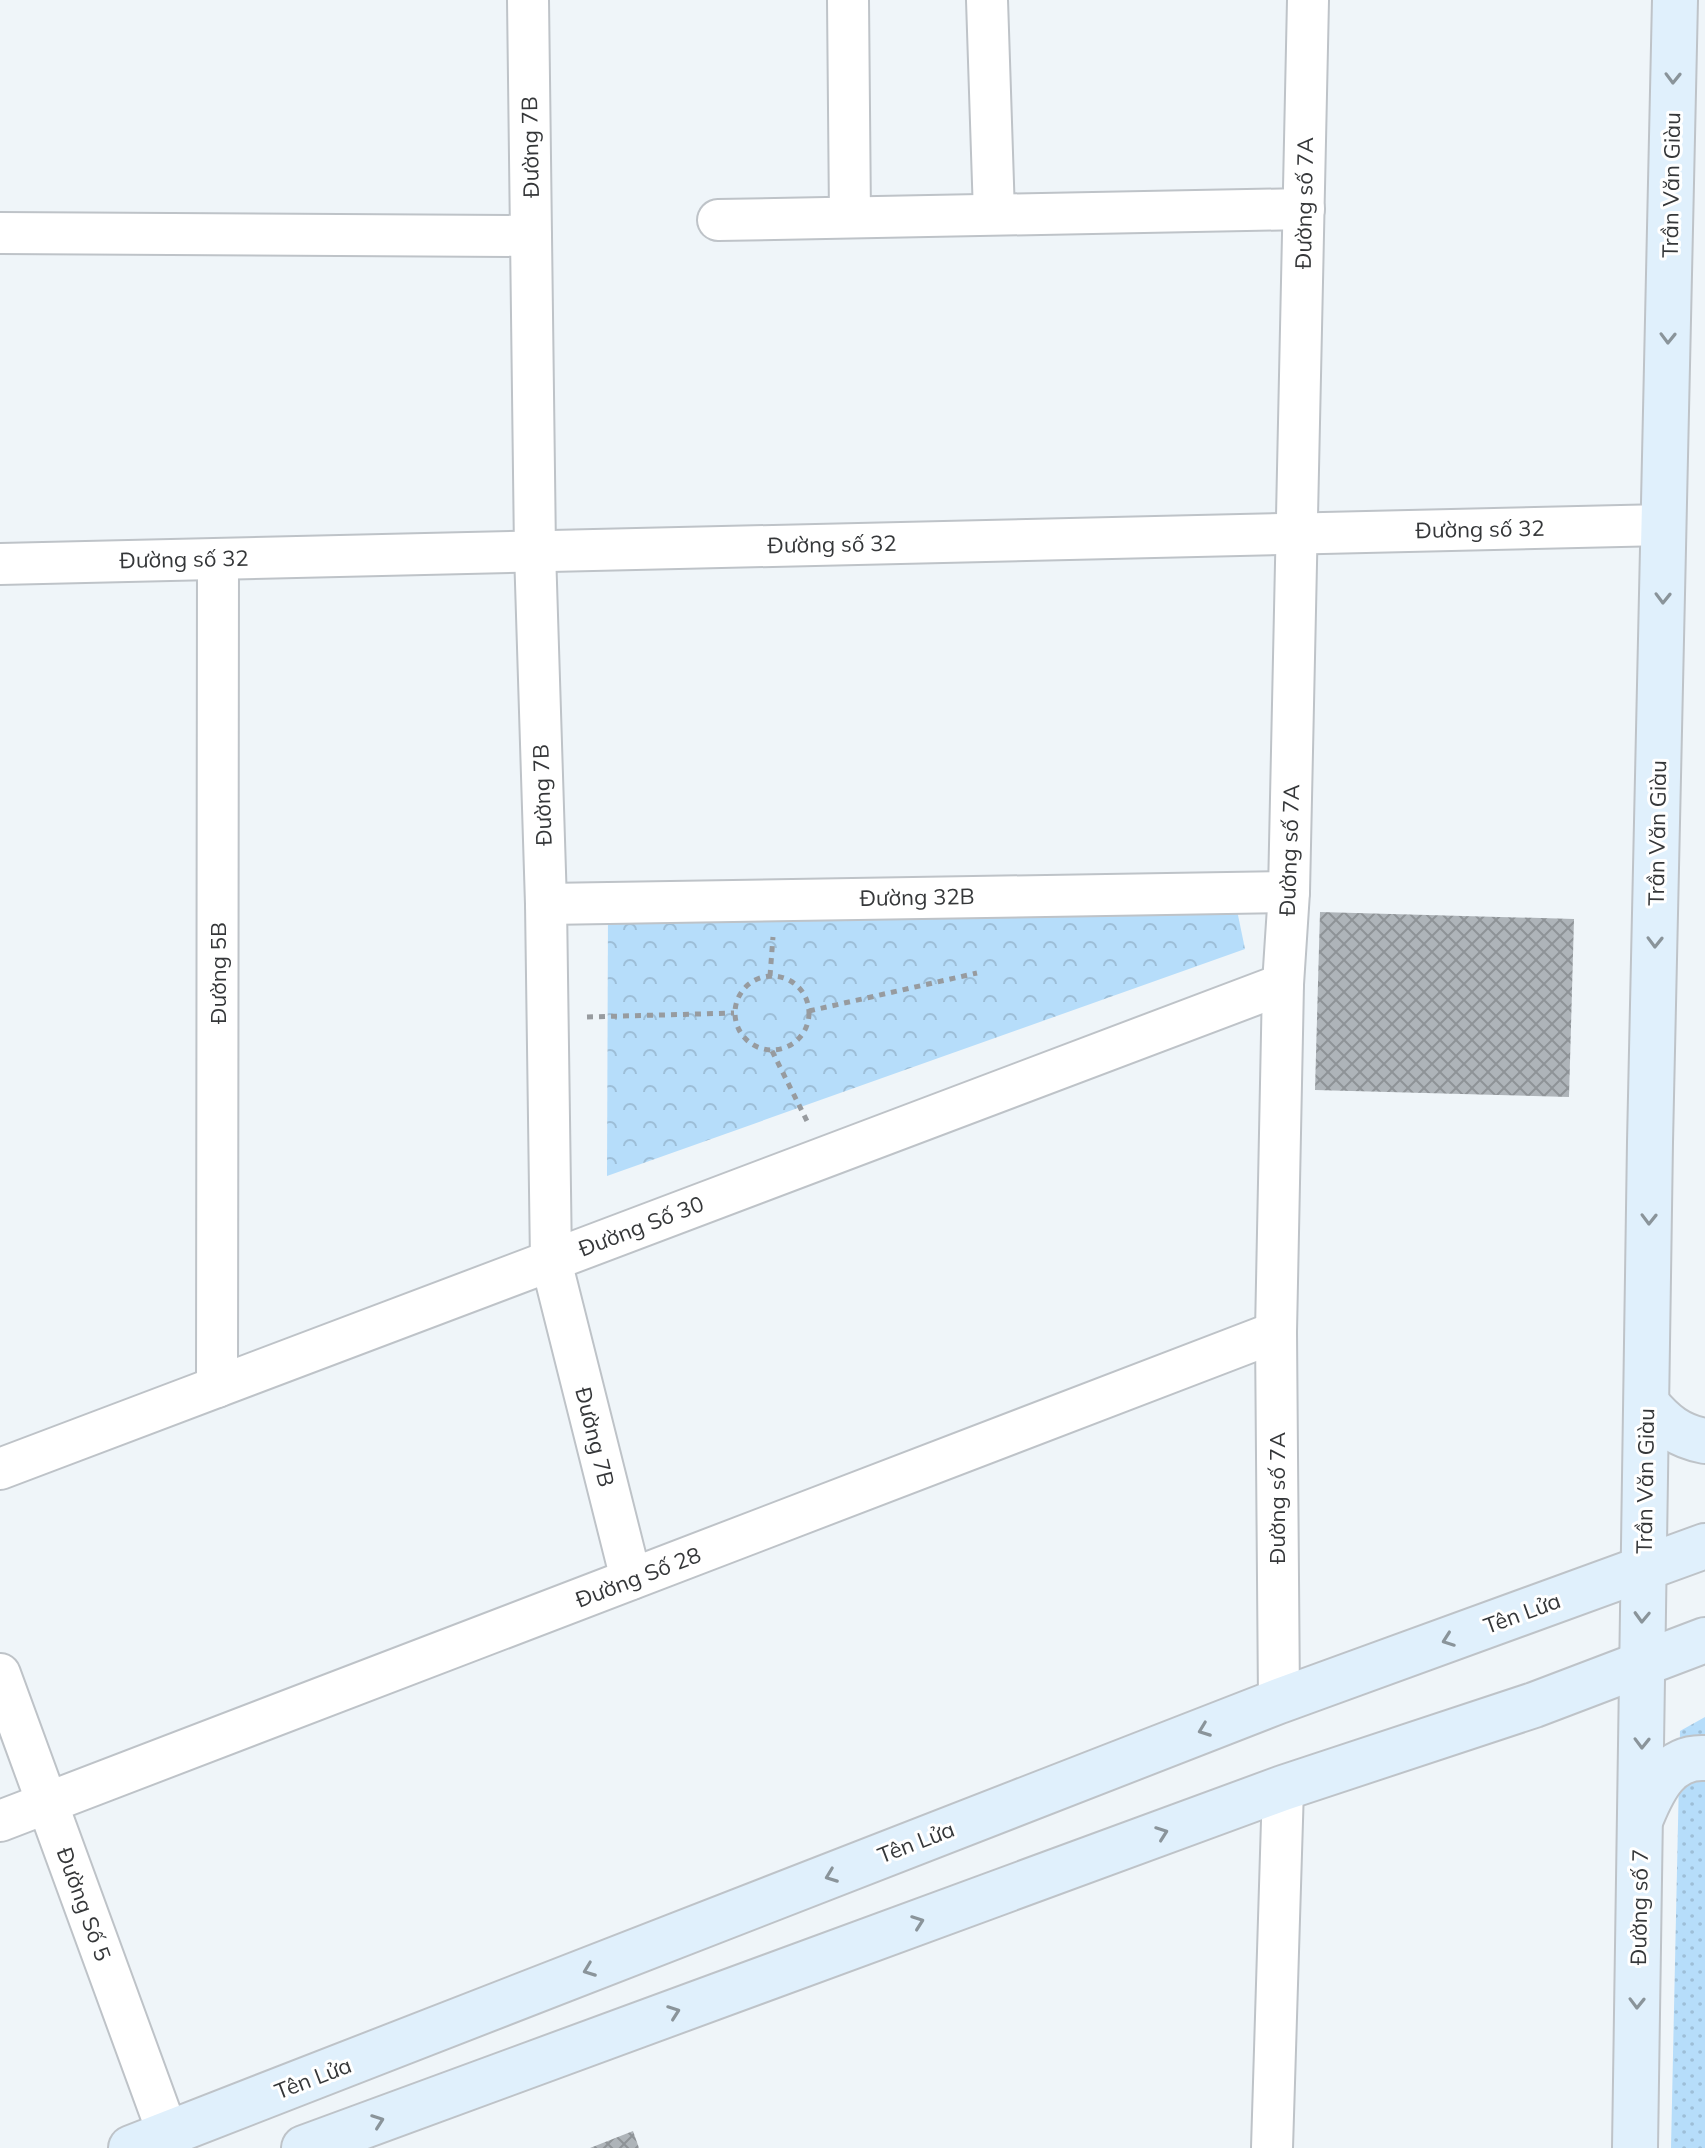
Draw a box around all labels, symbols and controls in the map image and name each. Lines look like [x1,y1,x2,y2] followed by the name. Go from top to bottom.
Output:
[1664,72,1682,85] one-way arrow
[515,96,545,198] street label: Đường 7B
[1656,112,1686,258] street label: Trần Văn Giàu
[1289,137,1319,269] street label: Đường số 7A
[1659,332,1676,345] one-way arrow
[1415,514,1545,544] street label: Đường số 32
[767,529,897,559] street label: Đường số 32
[119,544,249,574] street label: Đường số 32
[1654,592,1671,605] one-way arrow
[526,744,558,846] street label: Đường 7B
[1642,760,1672,906] street label: Trần Văn Giàu
[1273,783,1305,917] street label: Đường số 7A
[859,882,975,912] street label: Đường 32B
[204,922,232,1024] street label: Đường 5B
[1646,936,1663,949] one-way arrow
[574,1189,708,1263] street label: Đường Số 30
[1640,1213,1658,1226] one-way arrow
[569,1384,621,1490] street label: Đường 7B
[1630,1408,1660,1554] street label: Trần Văn Giàu
[1263,1432,1291,1564] street label: Đường số 7A
[571,1540,705,1614] street label: Đường Số 28
[1480,1586,1564,1640] street label: Tên Lửa
[1633,1611,1651,1624] one-way arrow
[1441,1630,1455,1647] one-way arrow
[1198,1720,1212,1737] one-way arrow
[1633,1737,1651,1750] one-way arrow
[874,1815,958,1869] street label: Tên Lửa
[1155,1826,1169,1843] one-way arrow
[51,1843,117,1965] street label: Đường Số 5
[1624,1849,1654,1965] street label: Đường số 7
[825,1866,839,1882] one-way arrow
[910,1916,924,1932] one-way arrow
[583,1960,597,1977] one-way arrow
[1628,1997,1646,2010] one-way arrow
[666,2005,680,2022] one-way arrow
[271,2051,355,2105] street label: Tên Lửa
[370,2114,384,2131] one-way arrow

